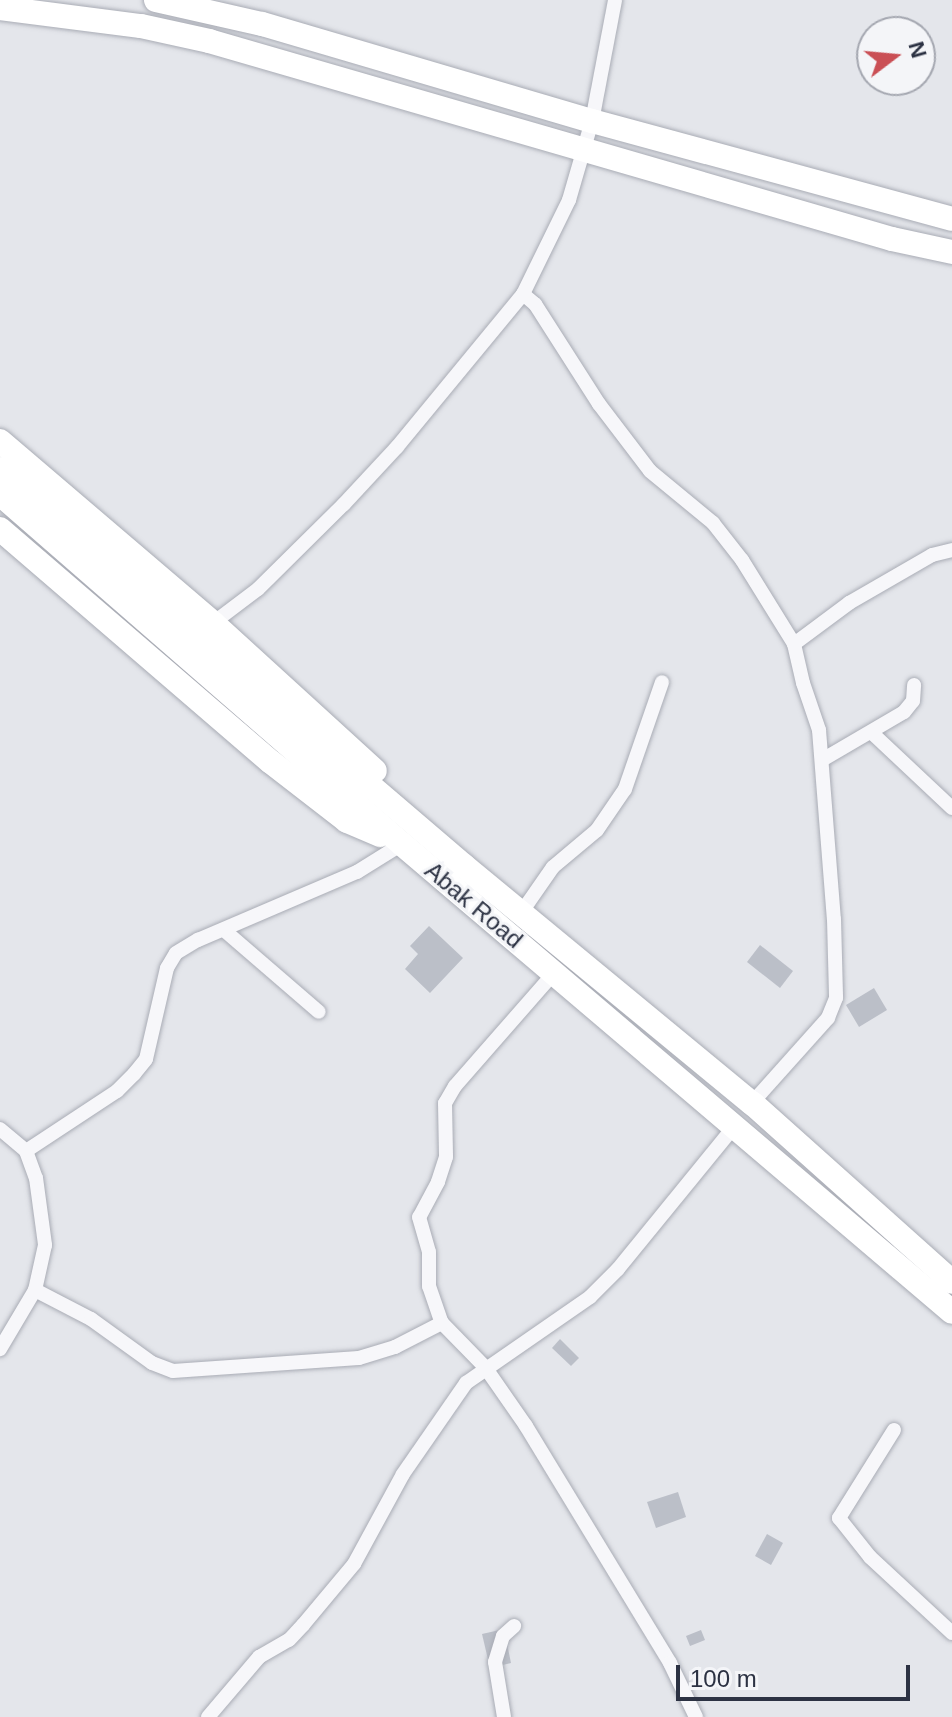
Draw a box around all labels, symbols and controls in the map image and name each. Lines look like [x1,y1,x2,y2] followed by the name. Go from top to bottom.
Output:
[856,16,936,96] north arrow
[903,39,932,61] text: N
[419,856,529,954] street label: Abak Road
[680,1649,914,1699] scale bar
[690,1665,757,1692] text: 100 m

